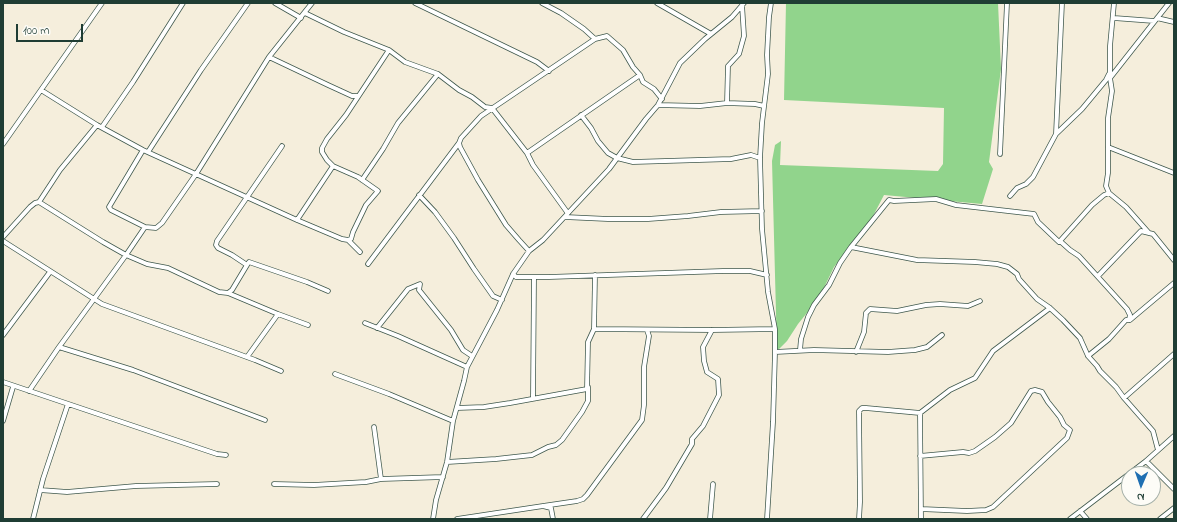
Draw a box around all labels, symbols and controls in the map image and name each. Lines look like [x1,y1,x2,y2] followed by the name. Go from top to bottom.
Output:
[18,16,85,42] scale bar
[23,22,50,40] text: 100 m
[1121,466,1161,506] north arrow
[1137,489,1145,505] text: N

